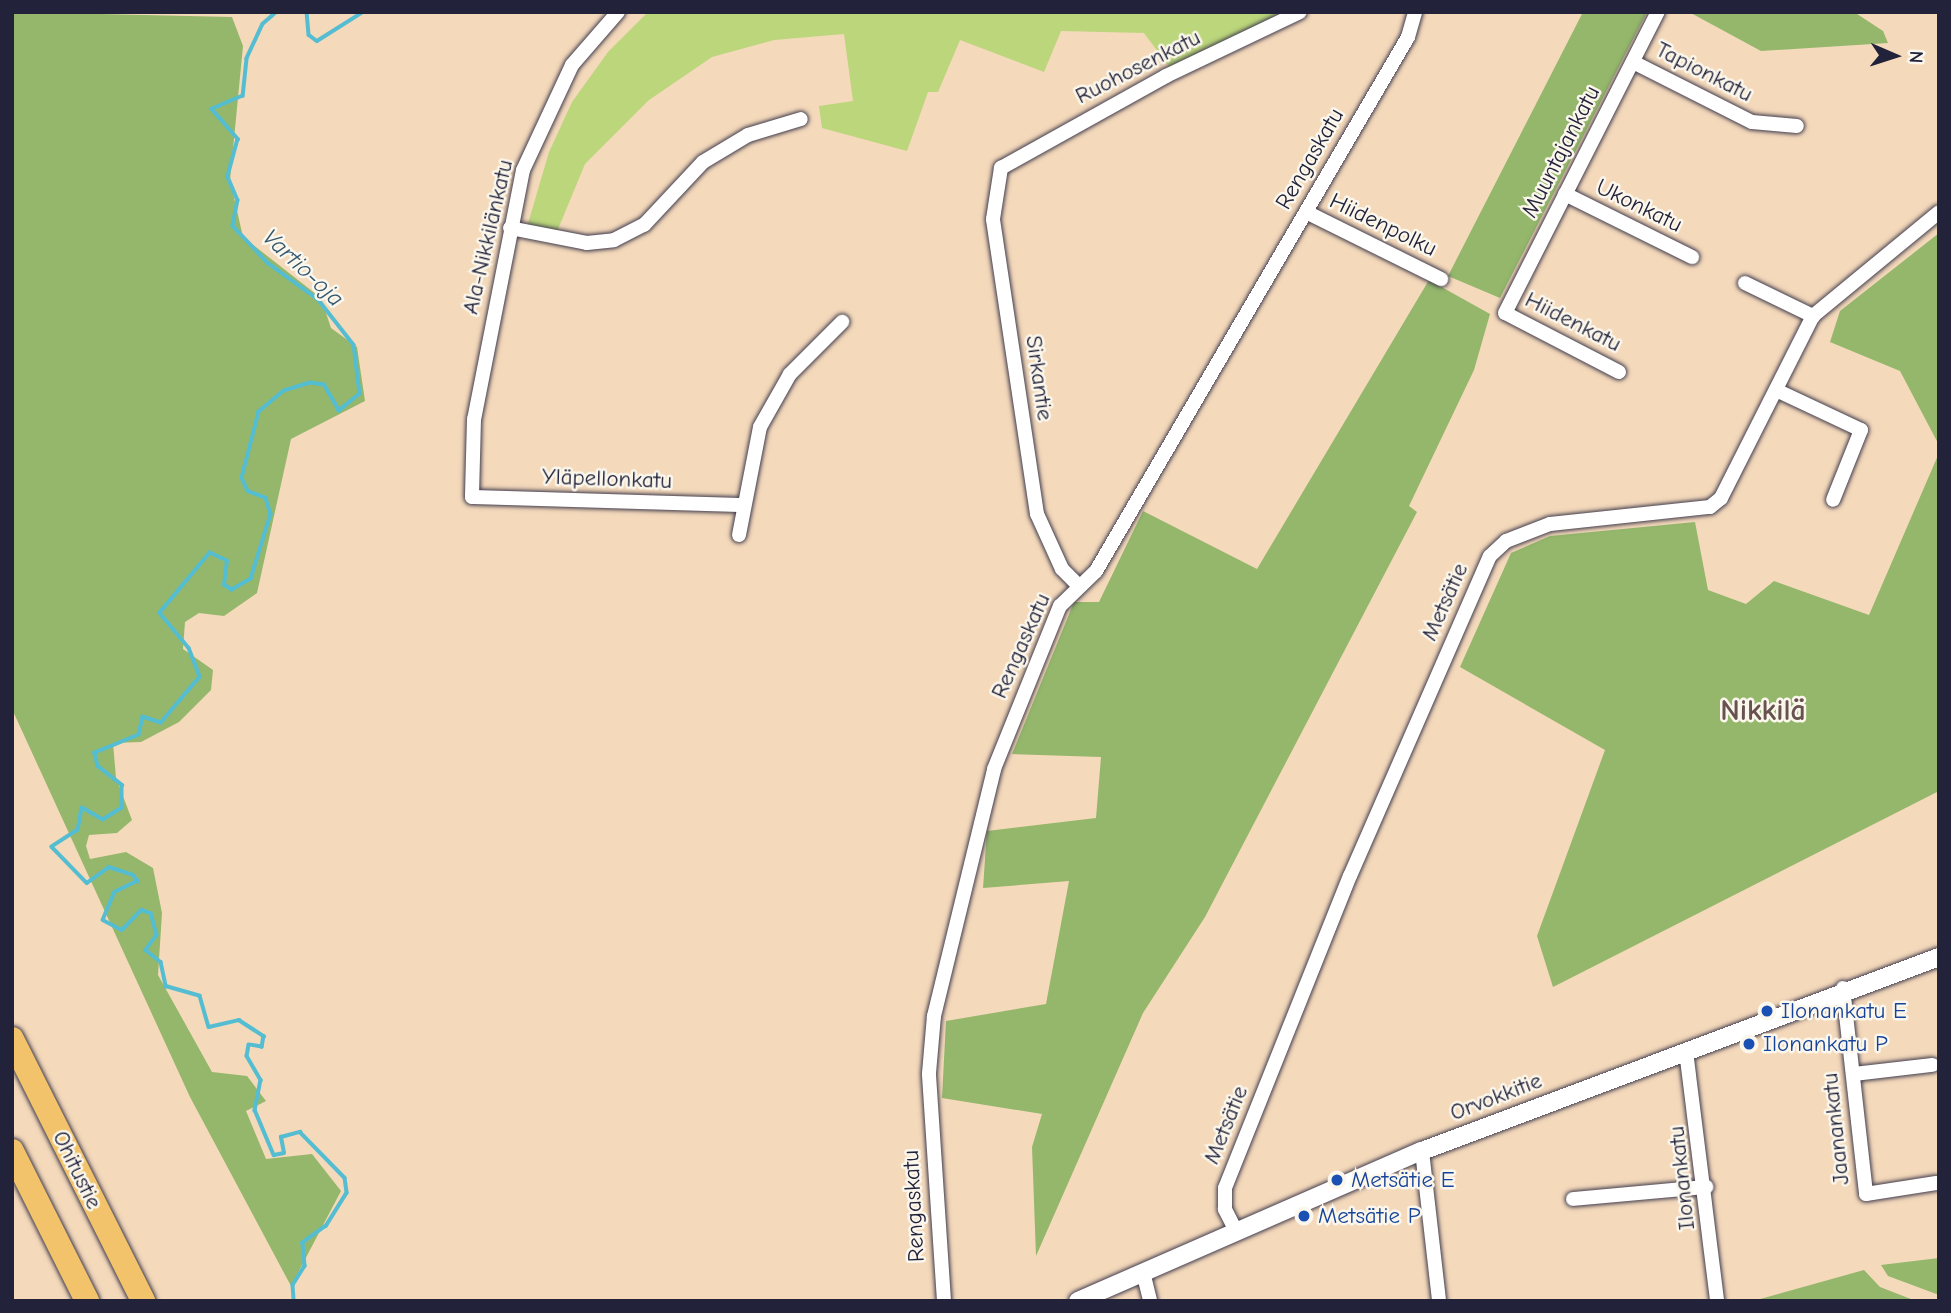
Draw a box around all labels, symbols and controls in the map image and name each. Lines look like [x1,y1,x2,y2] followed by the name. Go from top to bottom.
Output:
[1860,21,1930,91] north arrow
[1071,24,1205,110] street label: Ruohosenkatu
[1651,36,1757,108] street label: Tapionkatu
[1905,50,1927,64] text: N
[1516,82,1606,222] street label: Muuntajankatu
[1270,104,1350,214] street label: Rengaskatu
[457,157,519,317] street label: Ala-Nikkilänkatu
[1591,173,1687,239] street label: Ukonkatu
[1325,187,1441,263] street label: Hiidenpolku
[256,223,350,313] water label: Vartio-oja
[1520,286,1626,358] street label: Hiidenkatu
[1019,334,1059,422] street label: Sirkantie
[542,463,672,495] street label: Yläpellonkatu
[1416,559,1474,645] street label: Metsätie
[986,589,1056,703] street label: Rengaskatu
[1720,693,1806,729] district label: Nikkilä
[1781,997,1907,1025] place label: Ilonankatu E
[1759,1003,1775,1019] marker: Ilonankatu E
[1763,1030,1888,1058] place label: Ilonankatu P
[1741,1036,1757,1052] marker: Ilonankatu P
[1446,1067,1546,1127] street label: Orvokkitie
[1816,1072,1856,1186] street label: Jaanankatu
[1198,1082,1254,1168] street label: Metsätie
[1663,1125,1701,1231] street label: Ilonankatu
[46,1126,108,1214] street label: Ohitustie
[897,1149,931,1263] street label: Rengaskatu
[1351,1166,1455,1194] place label: Metsätie E
[1329,1172,1345,1188] marker: Metsätie E
[1318,1202,1421,1230] place label: Metsätie P
[1296,1208,1312,1224] marker: Metsätie P

